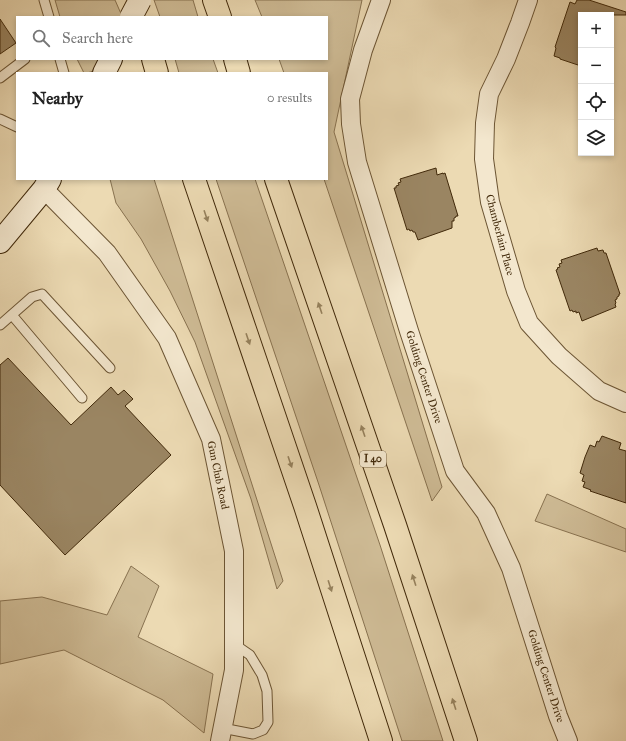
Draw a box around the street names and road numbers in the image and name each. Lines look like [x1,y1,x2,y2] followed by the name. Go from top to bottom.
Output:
[483,193,517,277] street label: Chamberlain Place
[403,329,445,426] street label: Golding Center Drive
[204,440,232,511] street label: Gun Club Road
[360,451,386,467] road number: I 40
[525,628,567,725] street label: Golding Center Drive

